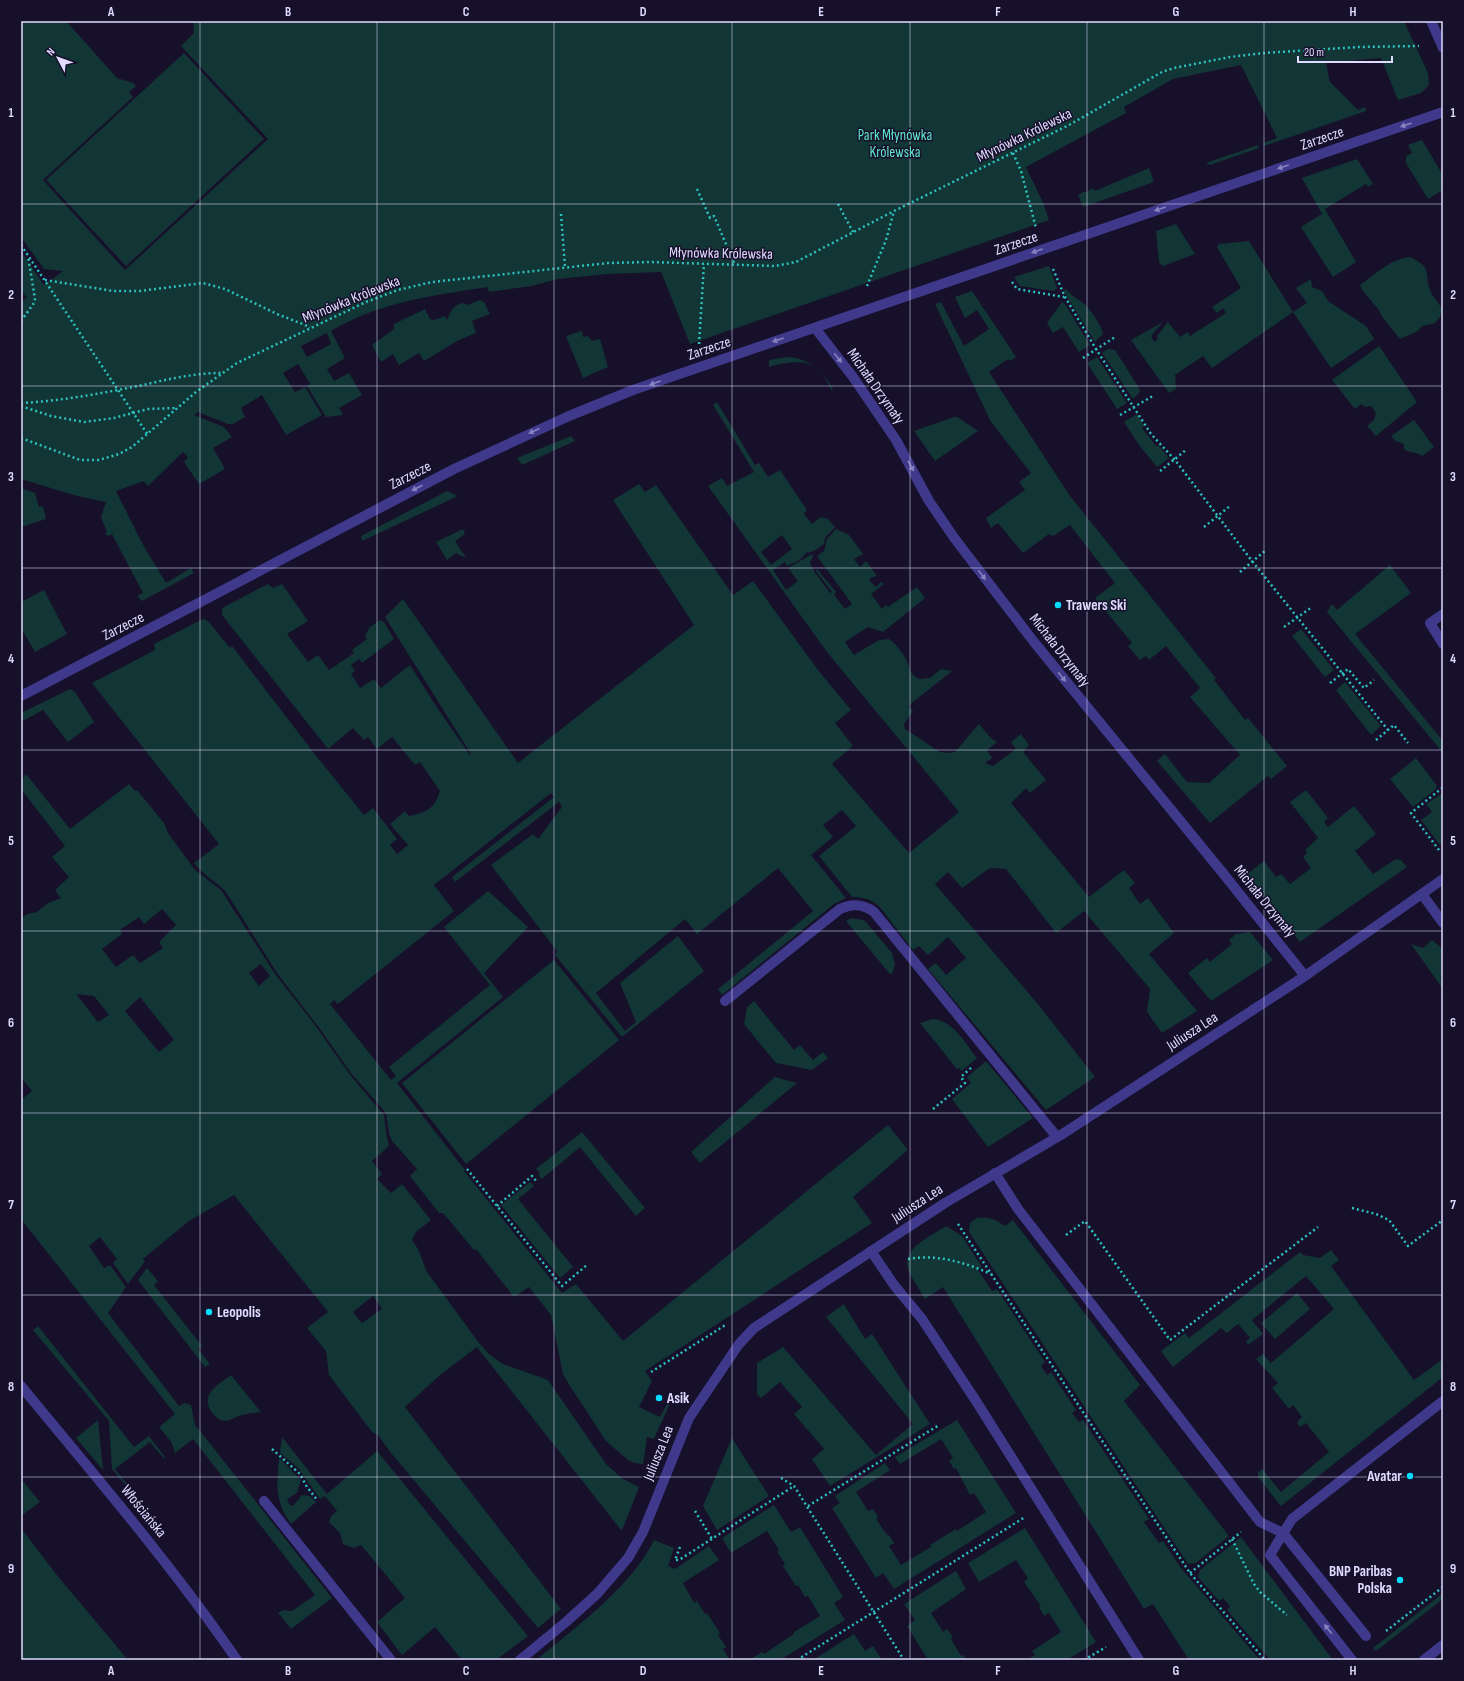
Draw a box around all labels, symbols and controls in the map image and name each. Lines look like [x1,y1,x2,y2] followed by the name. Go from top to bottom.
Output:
[107,4,115,20] text: A
[285,4,291,20] text: B
[463,4,470,20] text: C
[640,4,647,20] text: D
[818,4,824,20] text: E
[995,4,1001,20] text: F
[1173,4,1180,20] text: G
[1350,4,1357,20] text: H
[38,38,78,78] north arrow
[1298,38,1392,64] scale bar
[44,45,58,58] text: N
[1304,45,1324,60] text: 20 m
[973,104,1075,167] street label: Młynówka Królewska
[8,105,14,121] text: 1
[1450,105,1456,121] text: 1
[1298,122,1346,155] street label: Zarzecze
[1400,122,1412,128] one-way arrow
[858,126,932,162] park label: Park Młynówka Królewska
[1277,164,1289,170] one-way arrow
[1154,206,1166,212] one-way arrow
[992,227,1040,260] street label: Zarzecze
[669,243,773,264] street label: Młynówka Królewska
[1031,248,1043,254] one-way arrow
[300,271,403,328] street label: Młynówka Królewska
[8,287,14,303] text: 2
[1450,287,1456,303] text: 2
[685,332,733,365] street label: Zarzecze
[771,337,783,343] one-way arrow
[843,345,909,428] street label: Michała Drzymały
[834,353,843,364] one-way arrow
[648,380,660,386] one-way arrow
[529,428,540,434] one-way arrow
[386,457,434,494] street label: Zarzecze
[907,460,914,472] one-way arrow
[8,469,14,485] text: 3
[1450,469,1456,485] text: 3
[412,485,423,491] one-way arrow
[978,569,986,580] one-way arrow
[1066,596,1126,615] place label: Trawers Ski
[1053,600,1063,610] marker: Trawers Ski
[99,608,147,645] street label: Zarzecze
[1025,610,1094,691] street label: Michała Drzymały
[8,651,14,667] text: 4
[1450,651,1456,667] text: 4
[1058,672,1066,682] one-way arrow
[8,833,14,849] text: 5
[1450,833,1456,849] text: 5
[1230,861,1300,942] street label: Michała Drzymały
[1162,1008,1222,1056] street label: Juliusza Lea
[8,1015,14,1031] text: 6
[1450,1015,1456,1031] text: 6
[887,1180,947,1228] street label: Juliusza Lea
[8,1197,14,1213] text: 7
[1450,1197,1456,1213] text: 7
[217,1303,261,1322] place label: Leopolis
[204,1307,214,1317] marker: Leopolis
[8,1379,14,1395] text: 8
[1450,1379,1456,1395] text: 8
[666,1389,690,1408] place label: Asik
[654,1393,664,1403] marker: Asik
[639,1423,678,1484] street label: Juliusza Lea
[1366,1467,1402,1486] place label: Avatar
[1405,1471,1415,1481] marker: Avatar
[117,1481,171,1542] street label: Włościańska
[8,1561,14,1577] text: 9
[1450,1561,1456,1577] text: 9
[1329,1562,1392,1598] place label: BNP Paribas Polska
[1395,1575,1405,1585] marker: BNP Paribas Polska
[1323,1624,1332,1635] one-way arrow
[107,1663,115,1679] text: A
[285,1663,291,1679] text: B
[463,1663,470,1679] text: C
[640,1663,647,1679] text: D
[818,1663,824,1679] text: E
[995,1663,1001,1679] text: F
[1173,1663,1180,1679] text: G
[1350,1663,1357,1679] text: H

